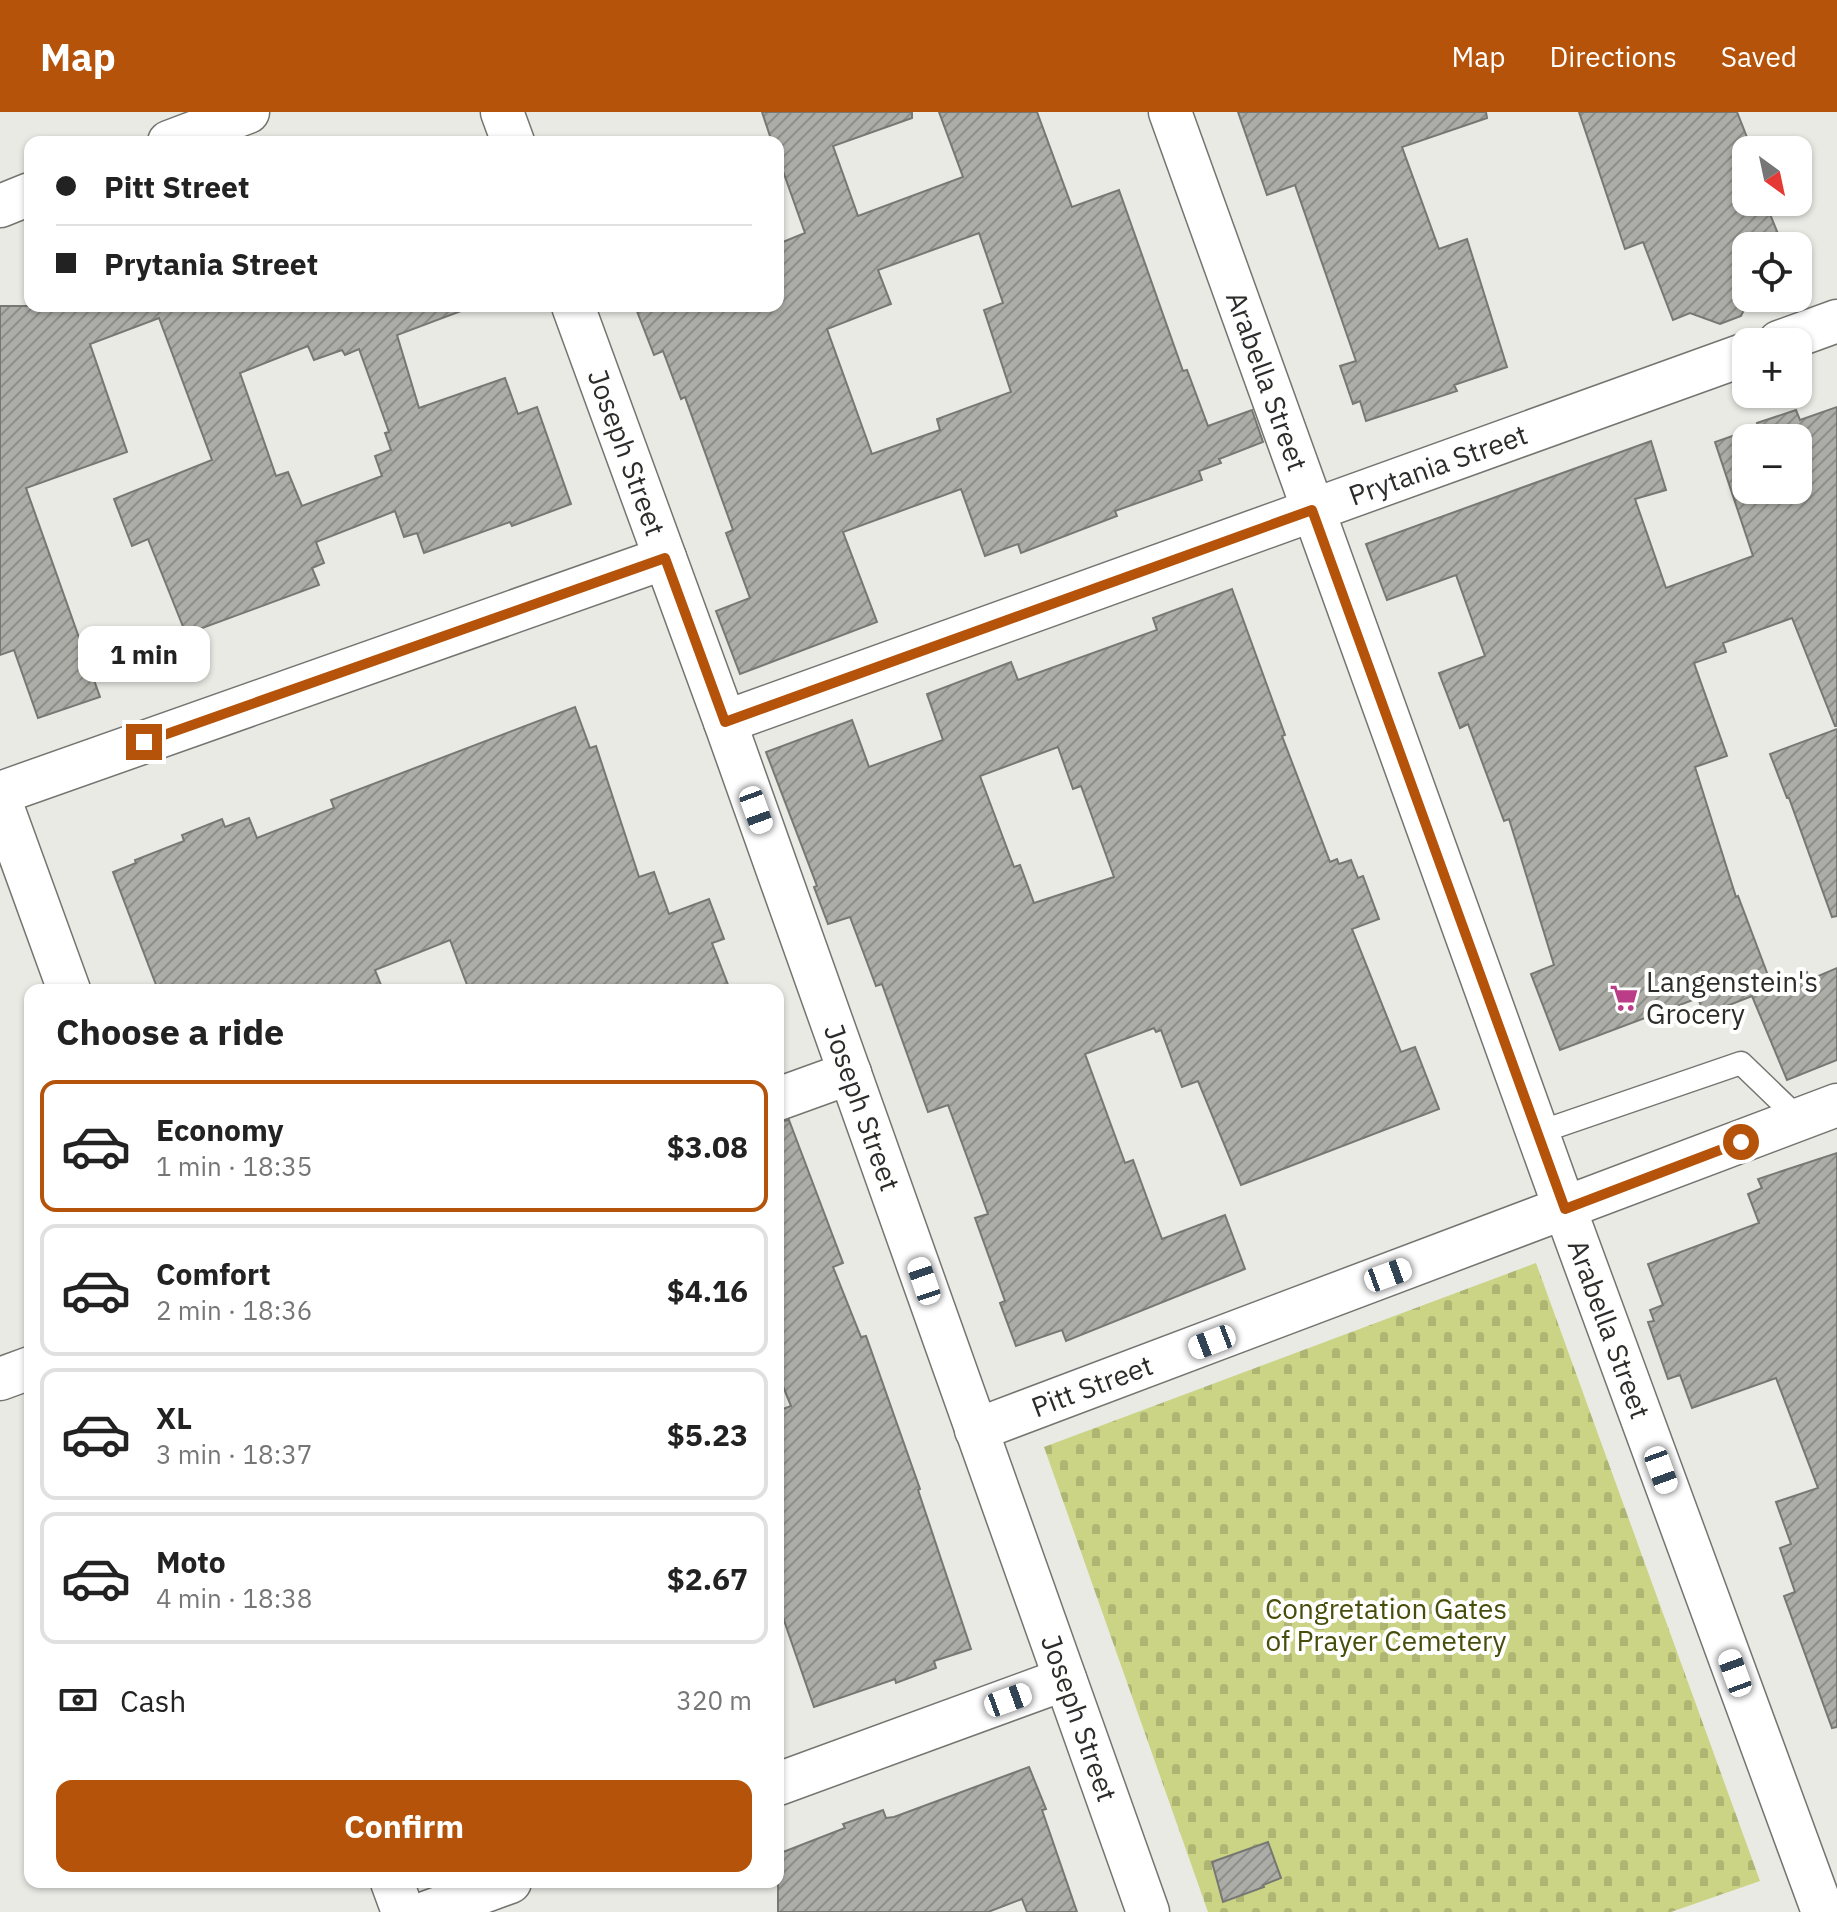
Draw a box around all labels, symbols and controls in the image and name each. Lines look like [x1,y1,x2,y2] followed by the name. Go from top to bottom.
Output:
[40,32,116,81] text: Map
[1451,38,1505,75] text: Map
[1549,38,1677,75] text: Directions
[1721,38,1797,75] text: Saved
[1732,136,1812,216] north arrow
[1732,136,1812,504] map controls
[104,167,249,206] text: Pitt Street
[1732,232,1812,312] button: locate
[104,244,318,283] text: Prytania Street
[1218,286,1317,476] street label: Arabella Street
[1732,328,1812,408] button: +
[580,364,674,541] street label: Joseph Street
[1344,415,1532,514] street label: Prytania Street
[1732,424,1812,504] button: −
[78,626,210,682] callout: 1 min
[110,637,178,671] text: 1 min
[126,724,162,760] route end
[737,783,775,837] car
[1646,963,1818,1032] place label: Langenstein's Grocery
[1609,983,1639,1013] supermarket icon: Langenstein's Grocery
[56,1008,284,1055] text: Choose a ride
[816,1019,909,1196] street label: Joseph Street
[60,1110,132,1182] icon: car
[156,1110,284,1149] text: Economy
[1723,1124,1759,1160] route start
[667,1127,748,1166] text: $3.08
[156,1149,312,1183] text: 1 min · 18:35
[1560,1234,1659,1424] street label: Arabella Street
[60,1254,132,1326] icon: car
[156,1254,271,1293] text: Comfort
[905,1254,943,1308] car
[1361,1256,1415,1294] car
[667,1271,748,1310] text: $4.16
[156,1293,312,1327] text: 2 min · 18:36
[1185,1322,1239,1362] car
[1026,1346,1158,1425] street label: Pitt Street
[60,1398,132,1470] icon: car
[156,1398,192,1437] text: XL
[667,1415,748,1454] text: $5.23
[156,1437,312,1471] text: 3 min · 18:37
[1642,1443,1680,1497] car
[60,1542,132,1614] icon: car
[156,1542,226,1581] text: Moto
[667,1559,748,1598] text: $2.67
[156,1581,312,1615] text: 4 min · 18:38
[1265,1590,1507,1659] park label: Congretation Gates of Prayer Cemetery
[1033,1629,1126,1806] street label: Joseph Street
[1716,1646,1754,1700] car
[56,1678,100,1722] icon: cash
[120,1681,186,1720] text: Cash
[981,1681,1035,1719] car
[676,1683,752,1717] text: 320 m
[56,1780,752,1872] button: Confirm

